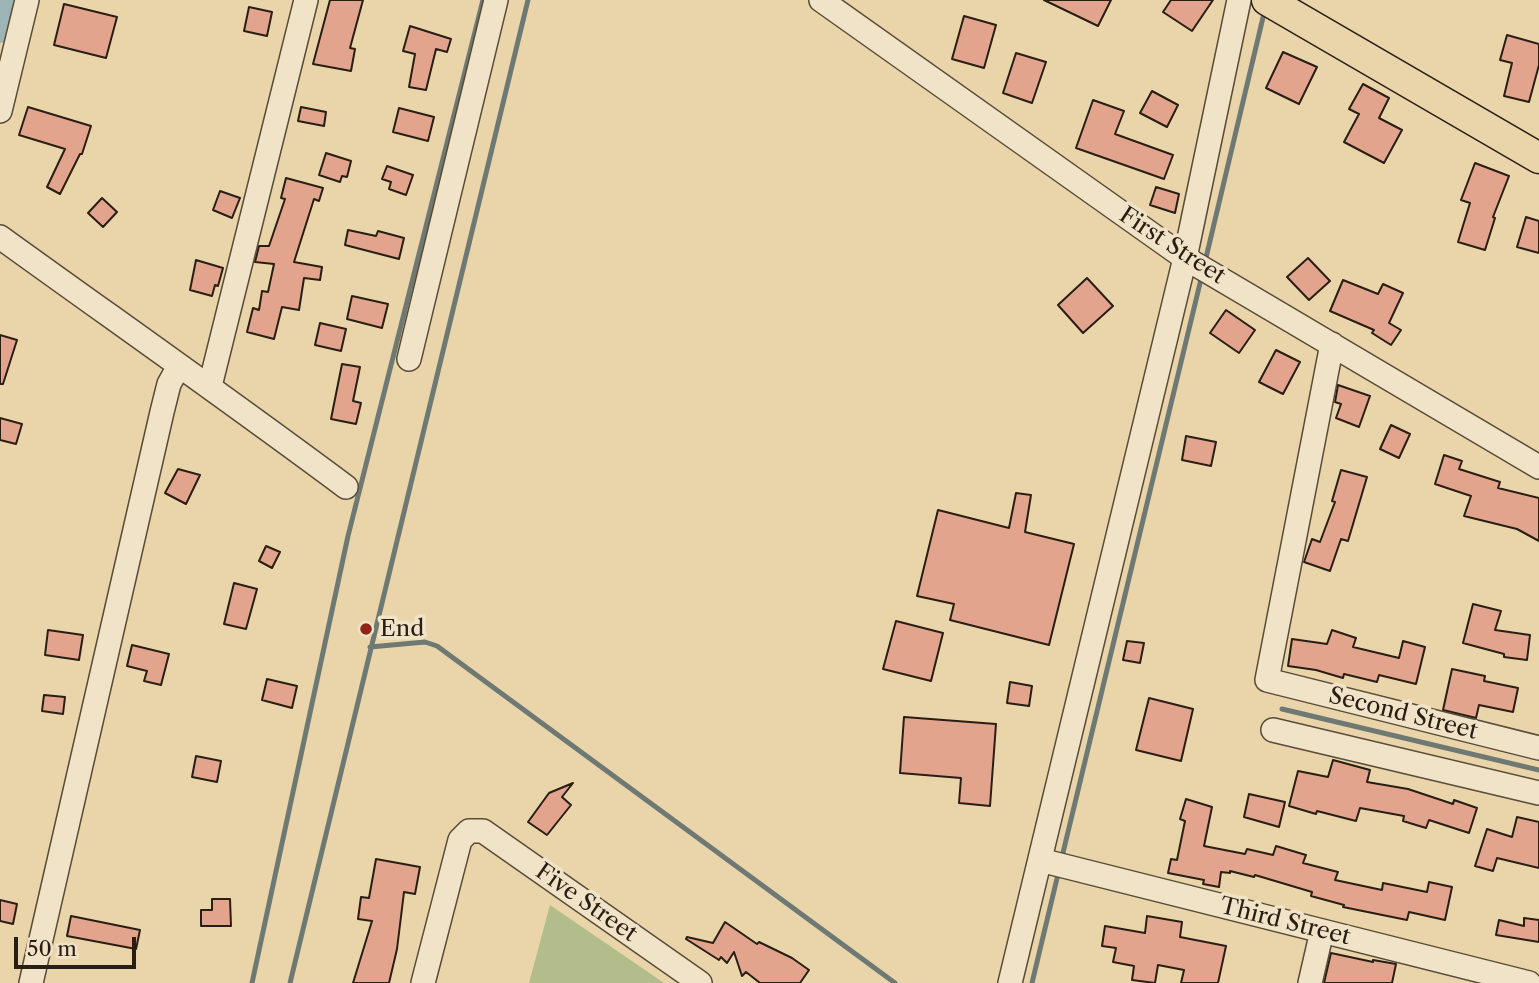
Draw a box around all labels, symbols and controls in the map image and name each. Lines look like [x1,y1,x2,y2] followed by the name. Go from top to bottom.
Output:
[1114,202,1230,290] street label: First Street
[380,615,424,643] place label: End
[358,621,374,637] marker: End
[1326,682,1480,746] street label: Second Street
[530,858,642,948] street label: Five Street
[1217,892,1353,952] street label: Third Street
[18,923,140,967] scale bar
[27,936,77,961] text: 50 m

